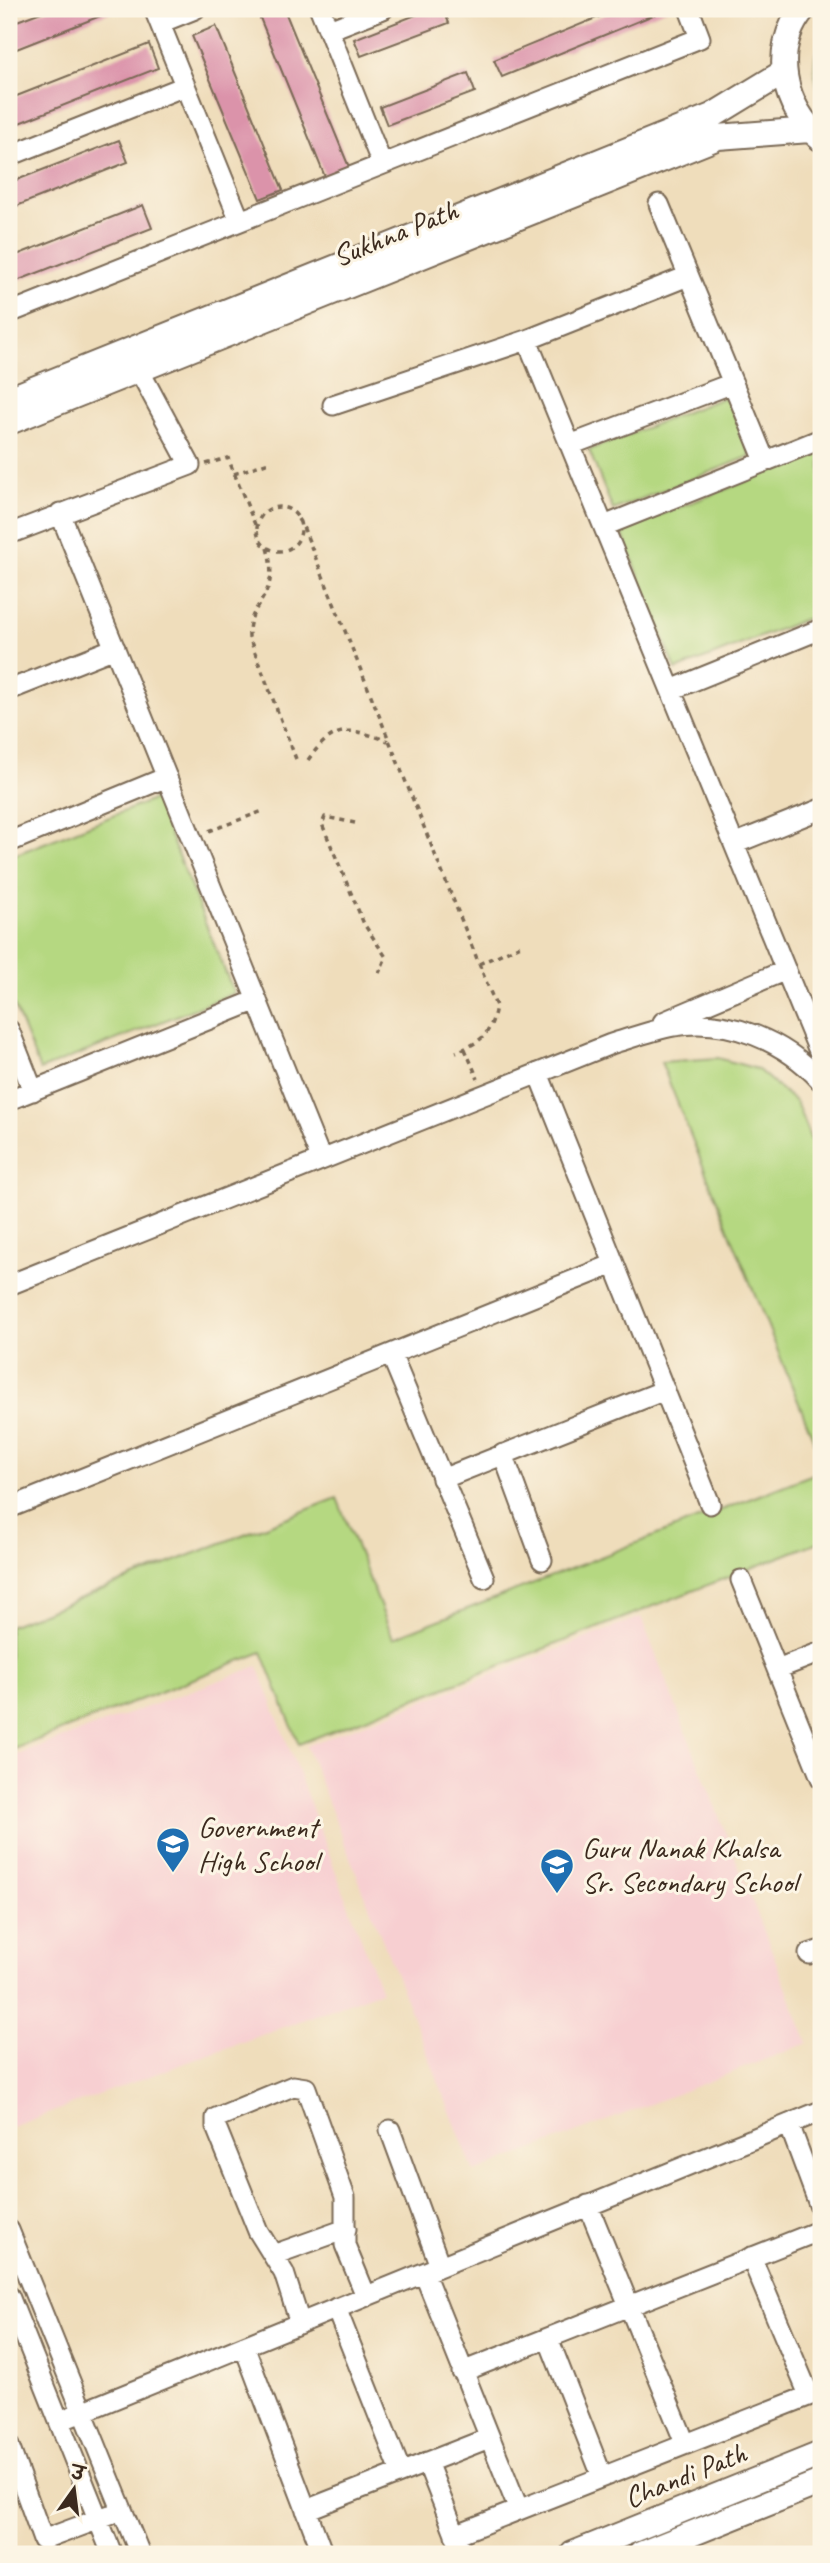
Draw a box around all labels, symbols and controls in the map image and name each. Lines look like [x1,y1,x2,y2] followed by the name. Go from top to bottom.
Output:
[327,190,464,275] street label: Sukhna Path
[198,1808,323,1880] place label: Government High School
[154,1825,192,1874] school or university icon: Government High School
[582,1829,802,1901] place label: Guru Nanak Khalsa Sr. Secondary School
[538,1846,576,1895] school or university icon: Guru Nanak Khalsa Sr. Secondary School
[619,2433,753,2517] street label: Chandi Path
[38,2454,108,2524] north arrow
[67,2460,89,2487] text: उ

